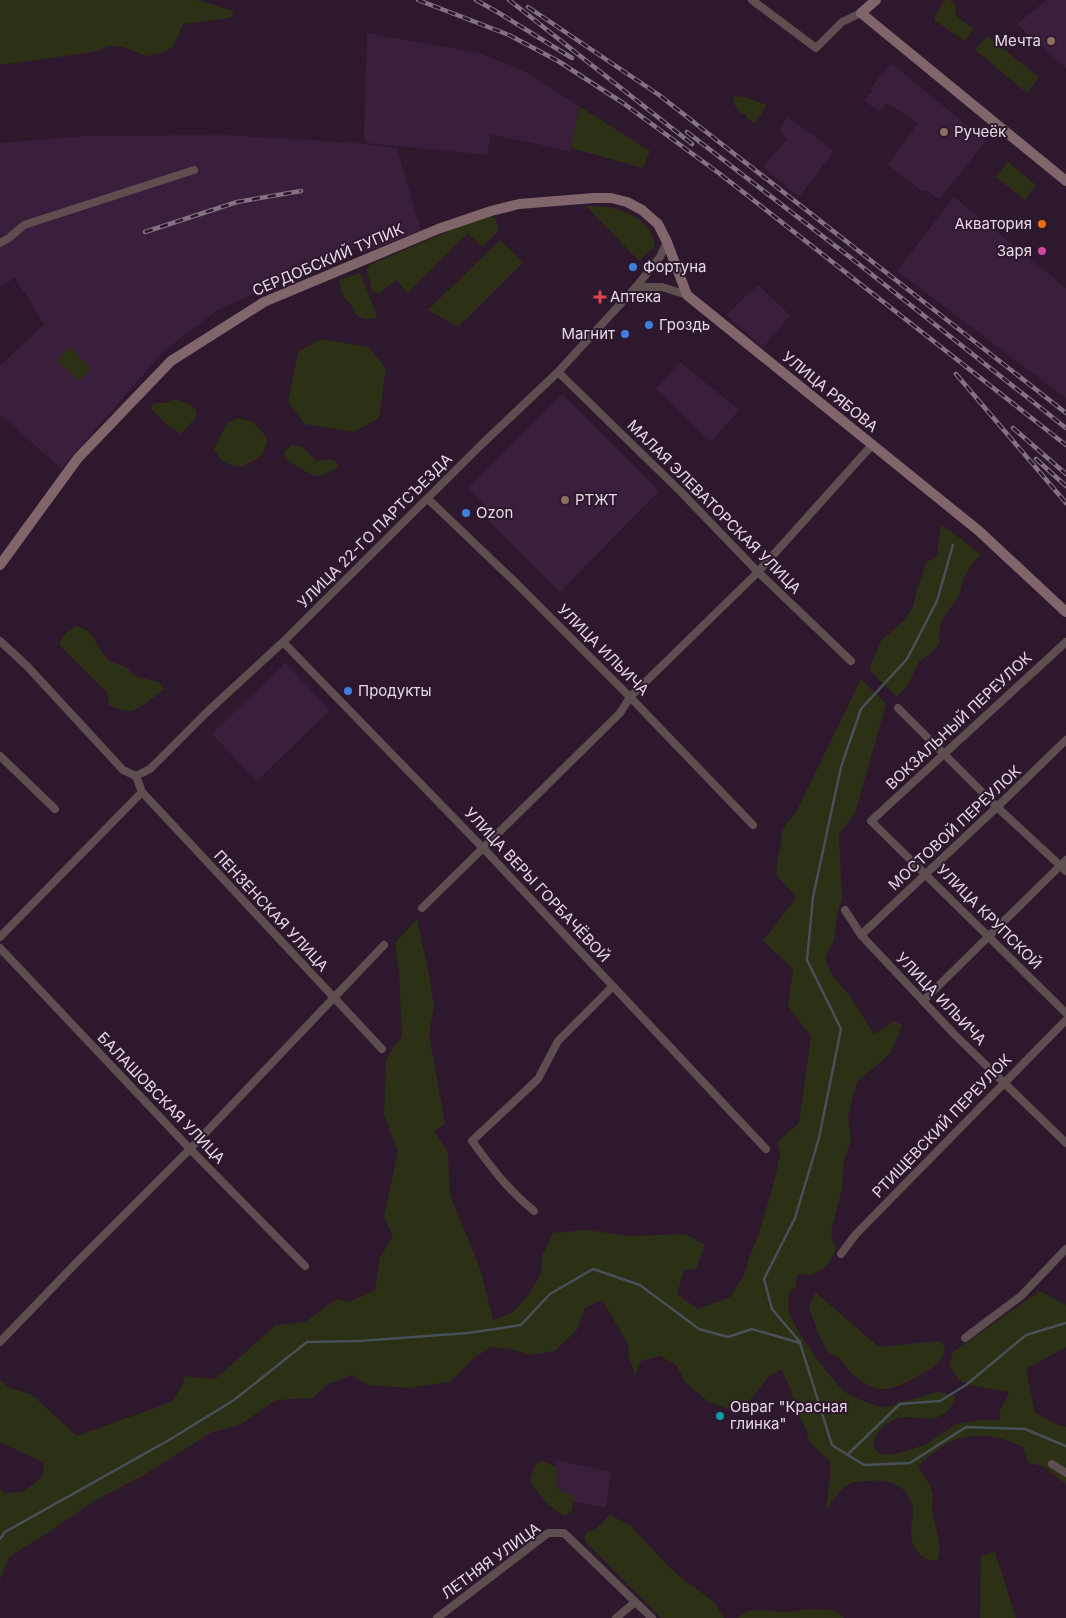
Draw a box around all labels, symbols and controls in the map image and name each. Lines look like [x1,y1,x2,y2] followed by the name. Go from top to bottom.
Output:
[994,31,1041,50] place label: Мечта
[1045,35,1057,47] marker: Мечта
[954,122,1006,141] place label: Ручеёк
[938,126,950,138] marker: Ручеёк
[955,214,1032,233] place label: Акватория
[1036,218,1048,230] marker: Акватория
[249,219,406,300] street label: СЕРДОБСКИЙ ТУПИК
[997,241,1032,260] place label: Заря
[1036,245,1048,257] marker: Заря
[643,257,707,276] place label: Фортуна
[627,261,639,273] marker: Фортуна
[610,287,661,306] place label: Аптека
[594,291,606,303] marker: Аптека
[659,315,710,334] place label: Гроздь
[643,319,655,331] marker: Гроздь
[562,324,615,343] place label: Магнит
[619,328,631,340] marker: Магнит
[779,347,882,436] street label: УЛИЦА РЯБОВА
[623,416,805,598] street label: МАЛАЯ ЭЛЕВАТОРСКАЯ УЛИЦА
[293,449,456,612] street label: УЛИЦА 22-ГО ПАРТСЪЕЗДА
[575,490,618,509] place label: РТЖТ
[559,494,571,506] marker: РТЖТ
[476,503,513,522] place label: Ozon
[460,507,472,519] marker: Ozon
[554,600,653,699] street label: УЛИЦА ИЛЬИЧА
[882,648,1036,793] street label: ВОКЗАЛЬНЫЙ ПЕРЕУЛОК
[358,681,432,700] place label: Продукты
[342,685,354,697] marker: Продукты
[884,761,1025,894] street label: МОСТОВОЙ ПЕРЕУЛОК
[461,803,614,966] street label: УЛИЦА ВЕРЫ ГОРБАЧЁВОЙ
[210,846,333,975] street label: ПЕНЗЕНСКАЯ УЛИЦА
[933,860,1046,973] street label: УЛИЦА КРУПСКОЙ
[892,948,990,1049] street label: УЛИЦА ИЛЬИЧА
[94,1028,229,1167] street label: БАЛАШОВСКАЯ УЛИЦА
[868,1050,1015,1202] street label: РТИЩЕВСКИЙ ПЕРЕУЛОК
[730,1397,847,1433] place label: Овраг "Красная глинка"
[714,1410,726,1422] marker: Овраг "Красная глинка"
[438,1518,544,1603] street label: ЛЕТНЯЯ УЛИЦА

